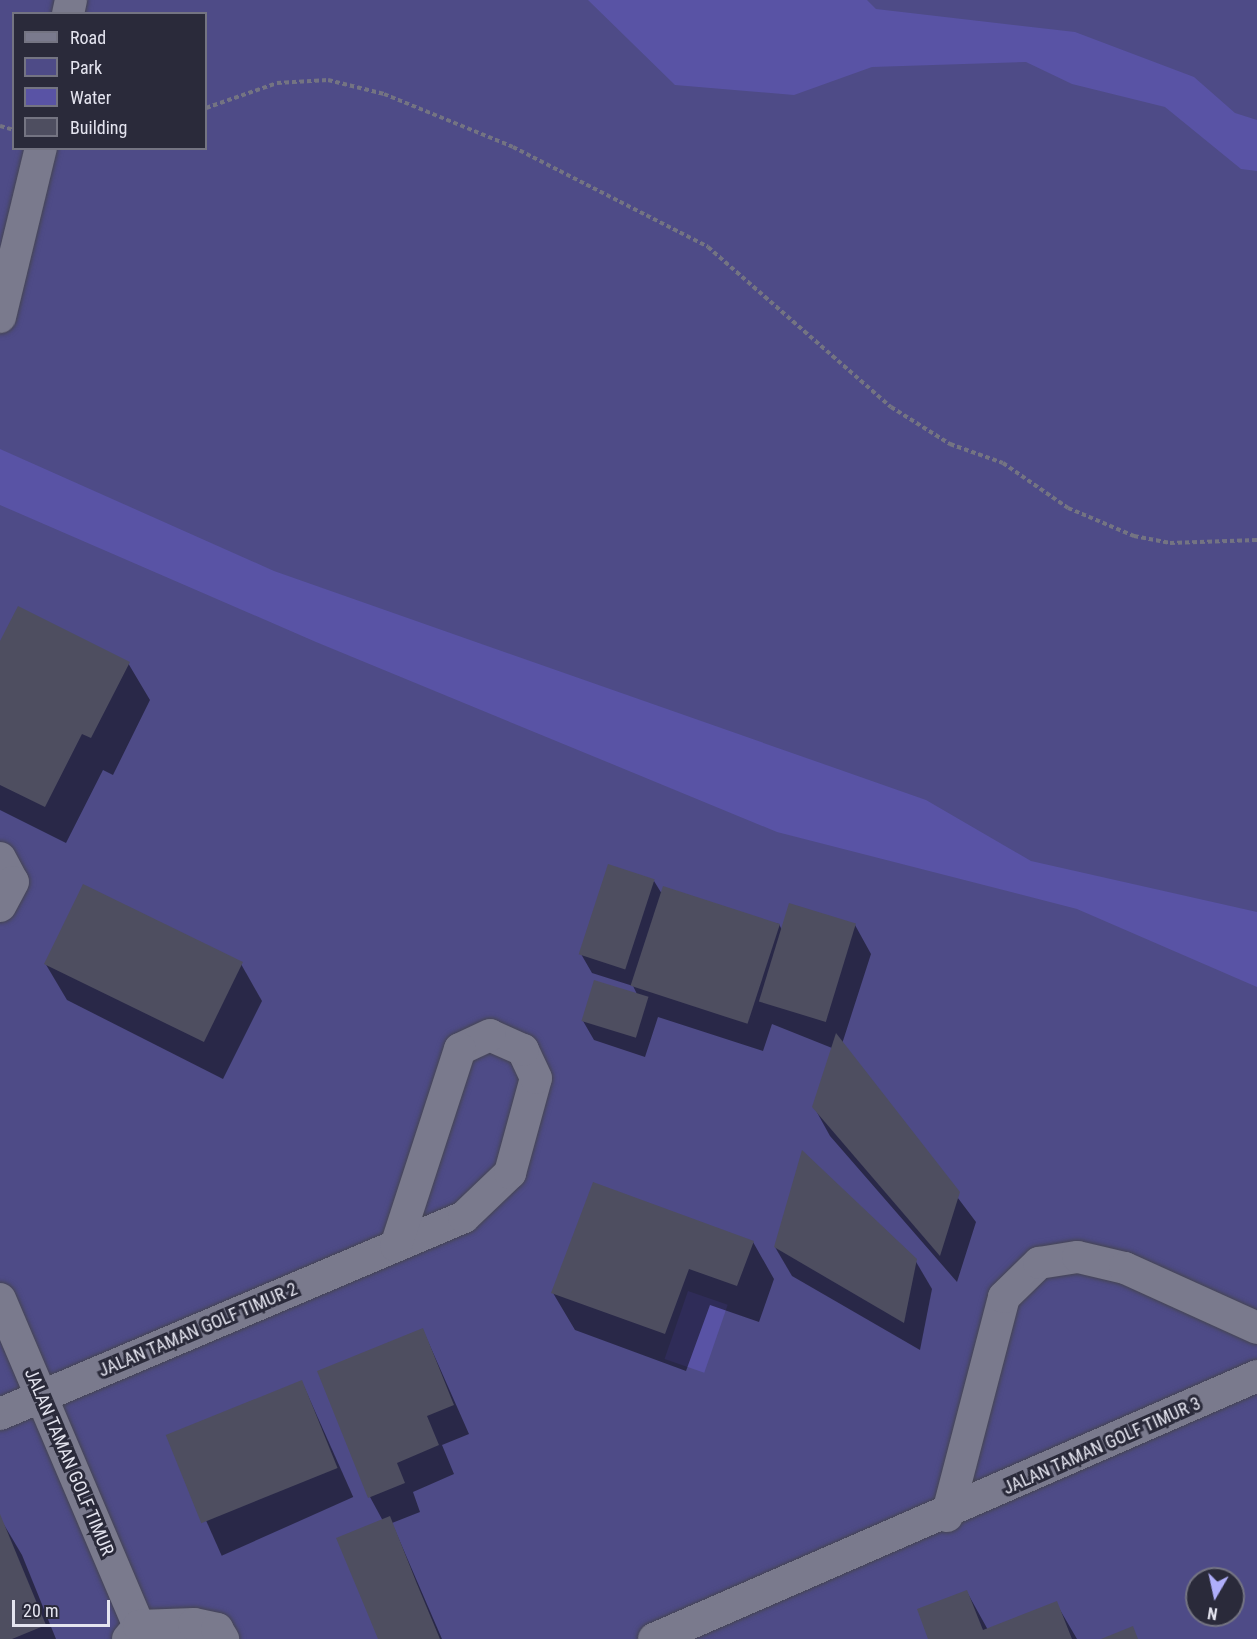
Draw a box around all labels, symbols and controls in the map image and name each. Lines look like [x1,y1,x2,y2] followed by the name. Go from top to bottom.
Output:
[12,12,207,150] legend
[70,27,106,48] text: Road
[70,57,102,78] text: Park
[70,87,111,108] text: Water
[70,117,127,138] text: Building
[95,1278,301,1382] street label: JALAN TAMAN GOLF TIMUR 2
[20,1365,118,1559] street label: JALAN TAMAN GOLF TIMUR
[1000,1392,1204,1500] street label: JALAN TAMAN GOLF TIMUR 3
[1185,1567,1245,1627] north arrow
[15,1588,112,1626] scale bar
[23,1600,58,1621] text: 20 m
[1206,1603,1219,1623] text: N

